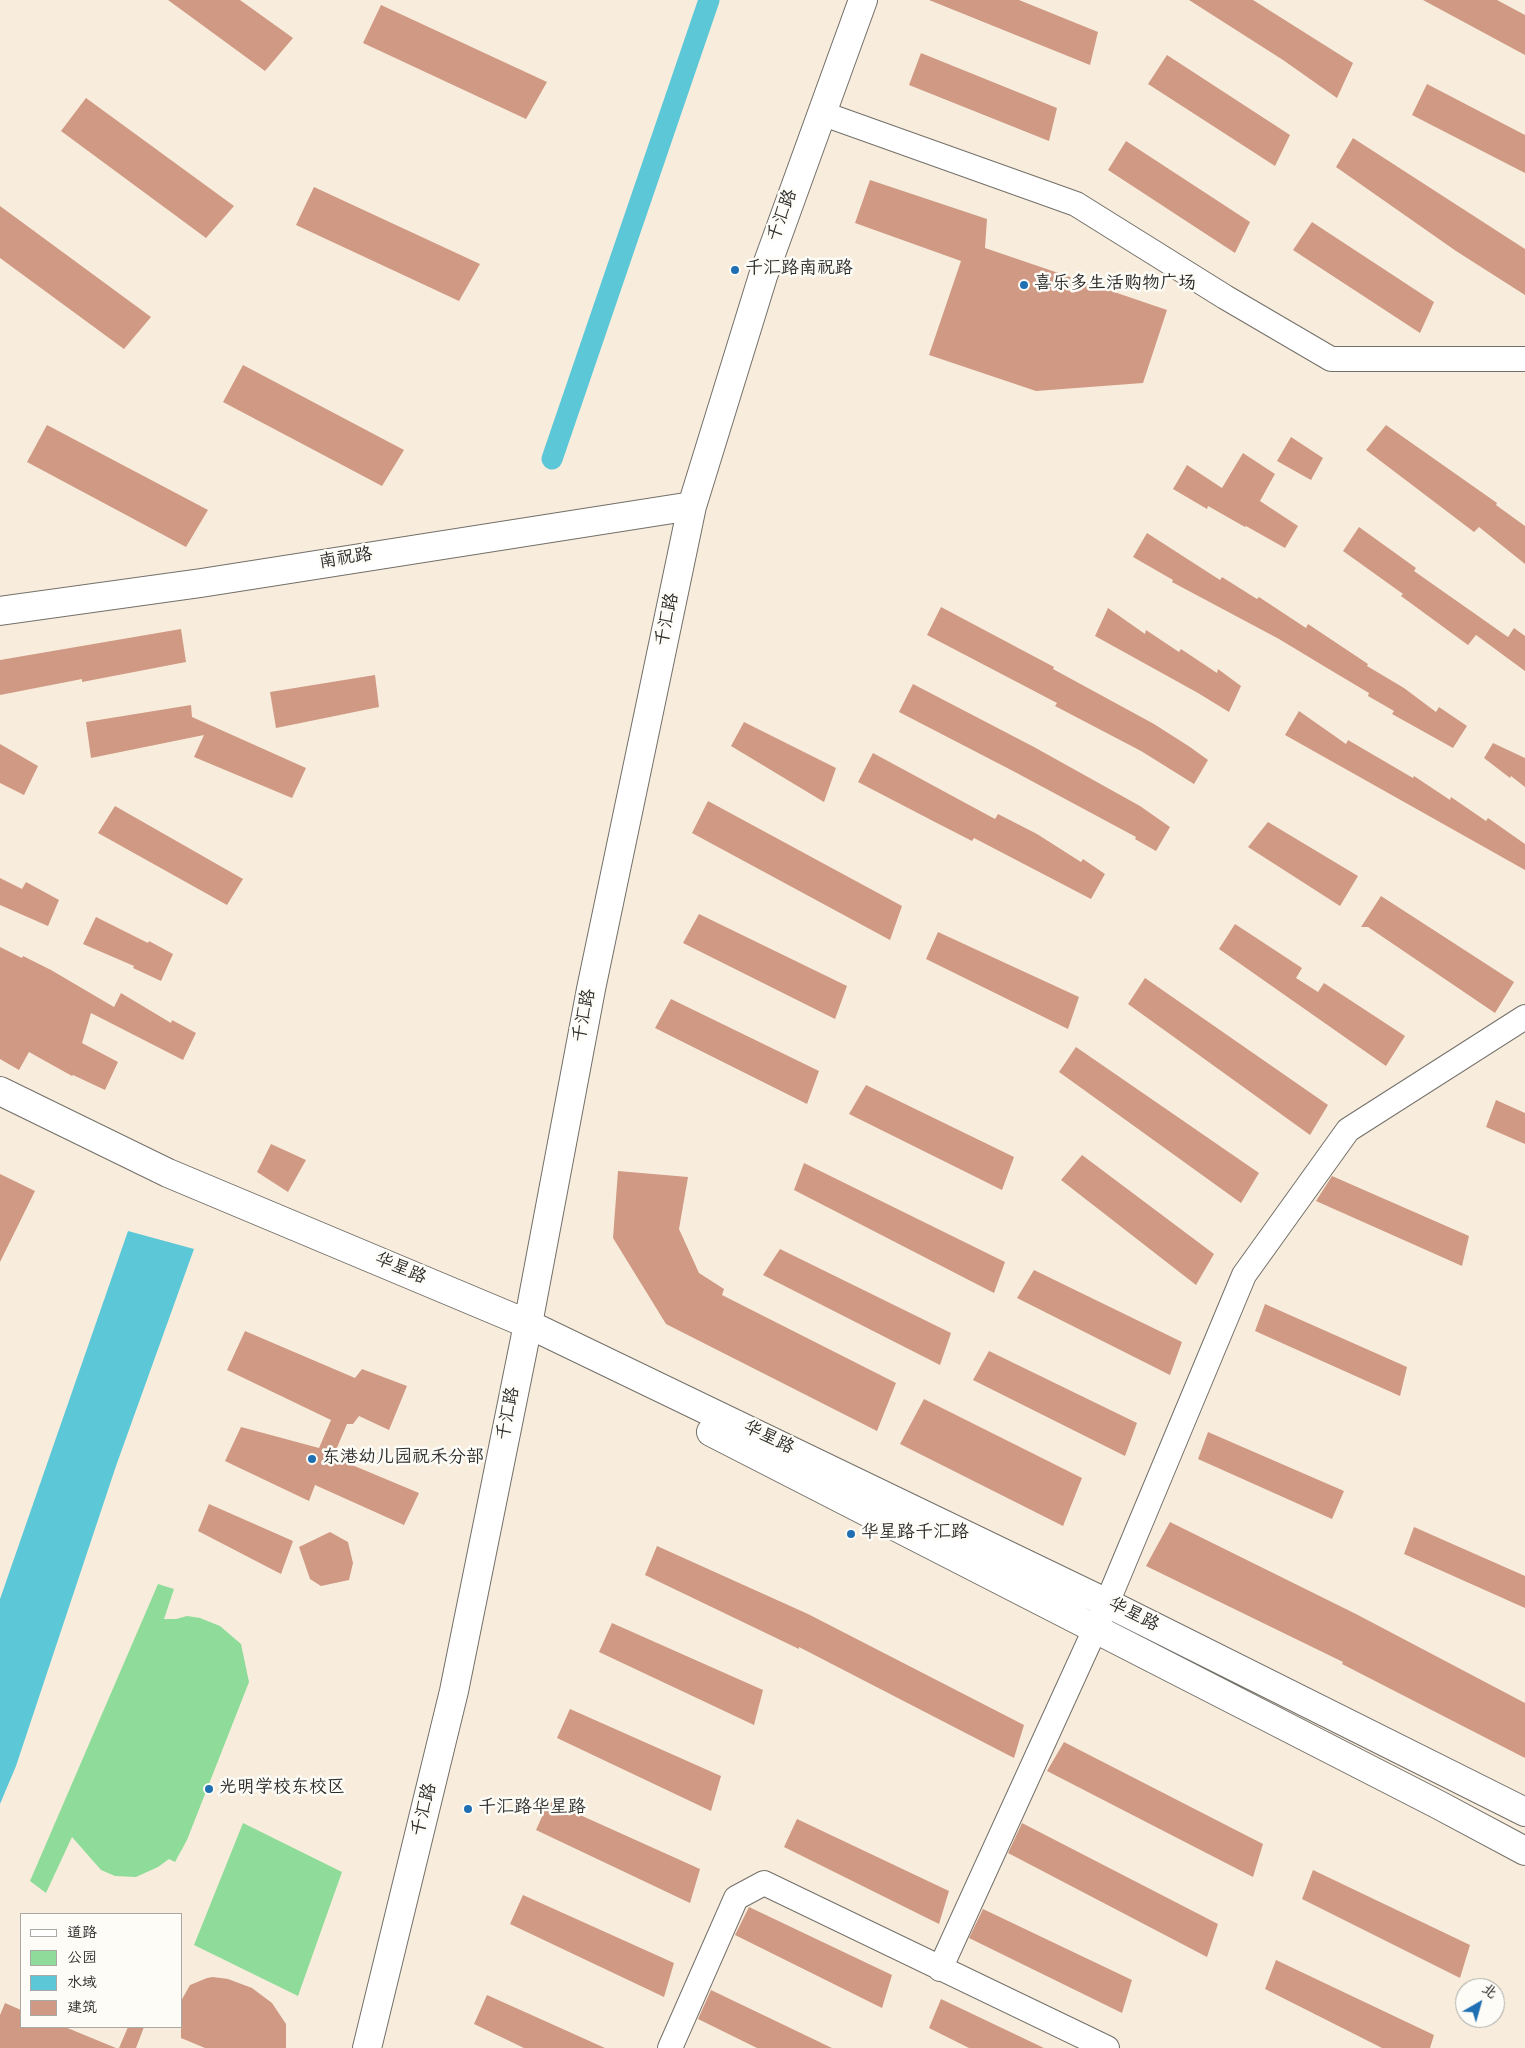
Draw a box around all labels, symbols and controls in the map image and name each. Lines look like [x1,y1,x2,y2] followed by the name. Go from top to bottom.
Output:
[765,187,803,245] street label: 千汇路
[745,259,853,281] place label: 千汇路南祝路
[729,264,741,276] marker: 千汇路南祝路
[1034,274,1196,296] place label: 喜乐多生活购物广场
[1018,279,1030,291] marker: 喜乐多生活购物广场
[318,545,374,575] street label: 南祝路
[653,591,685,649] street label: 千汇路
[570,987,602,1045] street label: 千汇路
[371,1250,429,1290] street label: 华星路
[494,1385,526,1443] street label: 千汇路
[739,1417,797,1461] street label: 华星路
[322,1448,484,1470] place label: 东港幼儿园祝禾分部
[306,1453,318,1465] marker: 东港幼儿园祝禾分部
[861,1523,969,1545] place label: 华星路千汇路
[845,1528,857,1540] marker: 华星路千汇路
[1104,1594,1162,1638] street label: 华星路
[219,1778,345,1800] place label: 光明学校东校区
[409,1781,443,1839] street label: 千汇路
[203,1783,215,1795] marker: 光明学校东校区
[478,1798,586,1820] place label: 千汇路华星路
[462,1803,474,1815] marker: 千汇路华星路
[20,1913,182,2028] legend
[67,1922,97,1944] text: 道路
[67,1947,97,1969] text: 公园
[67,1972,97,1994] text: 水域
[1455,1978,1505,2028] north arrow
[1477,1979,1501,2004] text: 北
[67,1997,97,2019] text: 建筑

